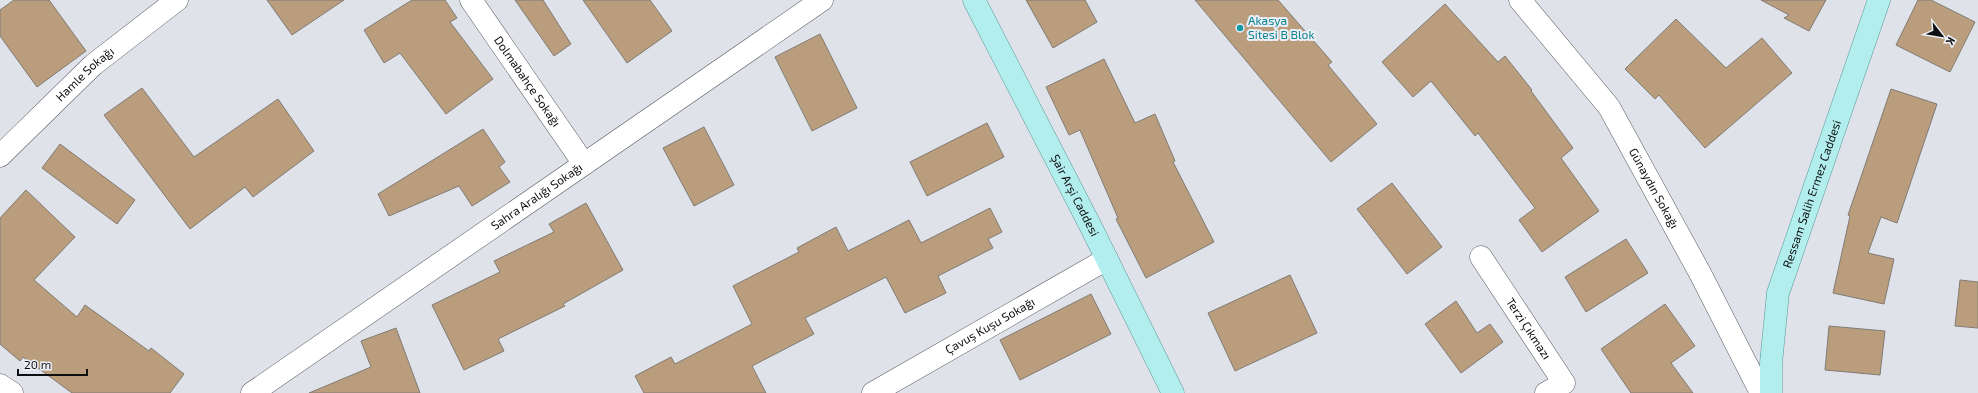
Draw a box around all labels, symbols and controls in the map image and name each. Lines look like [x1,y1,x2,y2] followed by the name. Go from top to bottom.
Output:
[1248,13,1315,41] place label: Akasya Sitesi B Blok
[1922,16,1962,56] north arrow
[1235,23,1245,33] marker: Akasya Sitesi B Blok
[492,33,564,129] street label: Dolmabahçe Sokağı
[1944,35,1958,48] text: K
[52,43,116,104] street label: Hamle Sokağı
[1779,118,1843,270] street label: Ressam Salih Ermez Caddesi
[1627,145,1682,231] street label: Günaydın Sokağı
[1047,152,1102,238] street label: Şair Arşi Caddesi
[488,159,585,232] street label: Sahra Aralığı Sokağı
[942,294,1037,357] street label: Çavuş Kuşu Sokağı
[1504,295,1554,362] street label: Terzi Çıkmazı
[18,351,87,377] scale bar
[24,357,51,371] text: 20 m

